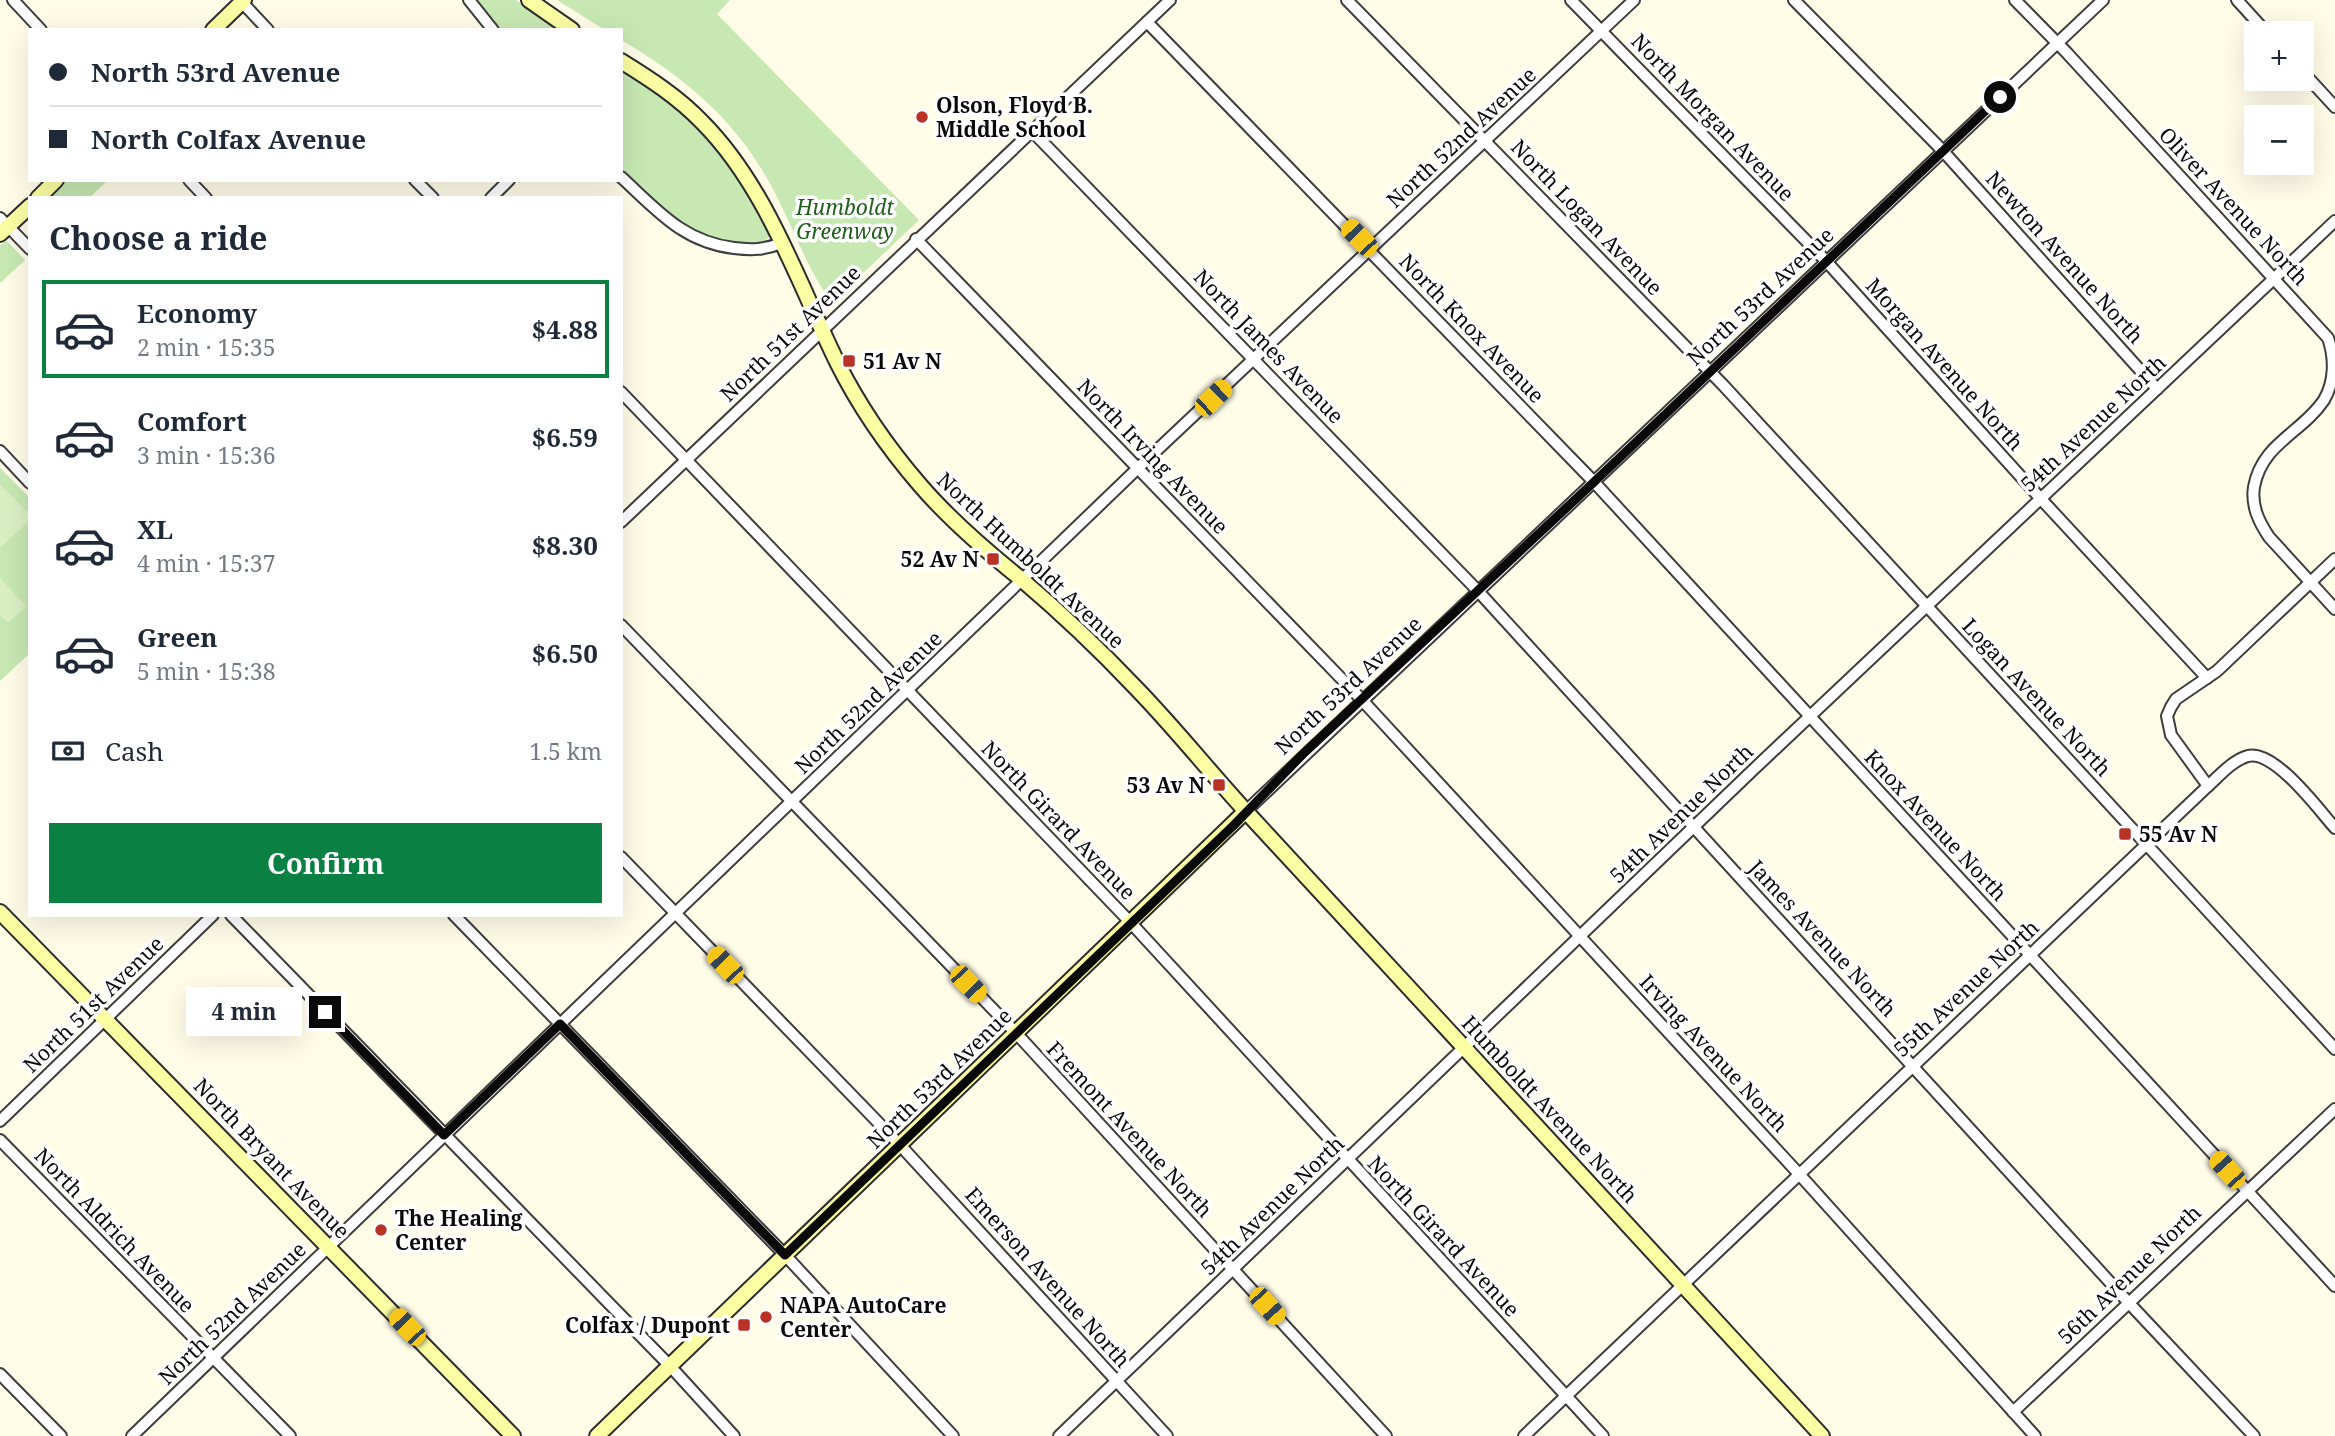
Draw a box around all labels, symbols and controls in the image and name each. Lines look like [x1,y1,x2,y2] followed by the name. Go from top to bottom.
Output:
[2244,21,2314,175] map controls
[2244,21,2314,91] button: +
[1625,27,1801,207] street label: North Morgan Avenue
[91,54,341,90] text: North 53rd Avenue
[1380,60,1542,214] street label: North 52nd Avenue
[1984,81,2016,113] route start
[936,91,1093,143] place label: Olson, Floyd B. Middle School
[2244,105,2314,175] button: −
[914,109,930,125] marker: Olson, Floyd B. Middle School
[91,121,366,157] text: North Colfax Avenue
[2153,121,2315,291] street label: Oliver Avenue North
[1505,133,1669,301] street label: North Logan Avenue
[1980,165,2150,349] street label: Newton Avenue North
[795,193,894,245] park label: Humboldt Greenway
[49,216,268,259] text: Choose a ride
[1337,216,1382,260] car
[1681,221,1839,371] street label: North 53rd Avenue
[1393,247,1551,409] street label: North Knox Avenue
[714,259,866,407] street label: North 51st Avenue
[1188,263,1350,429] street label: North James Avenue
[1860,272,2030,456] street label: Morgan Avenue North
[137,295,257,331] text: Economy
[53,298,116,361] icon: car
[532,311,598,347] text: $4.88
[137,331,275,363] text: 2 min · 15:35
[863,347,942,375] place label: 51 Av N
[2014,348,2172,498] street label: 54th Avenue North
[841,353,857,369] marker: 51 Av N
[1071,372,1235,540] street label: North Irving Avenue
[1191,376,1236,420] car
[137,403,247,439] text: Comfort
[53,406,116,469] icon: car
[532,419,598,455] text: $6.59
[137,439,275,471] text: 3 min · 15:36
[931,466,1131,654] street label: North Humboldt Avenue
[137,511,173,547] text: XL
[53,514,116,577] icon: car
[532,527,598,563] text: $8.30
[901,545,979,573] place label: 52 Av N
[137,547,275,579] text: 4 min · 15:37
[985,551,1001,567] marker: 52 Av N
[1269,610,1427,760] street label: North 53rd Avenue
[1956,612,2118,782] street label: Logan Avenue North
[137,619,218,655] text: Green
[53,622,116,685] icon: car
[788,624,948,780] street label: North 52nd Avenue
[532,635,598,671] text: $6.50
[137,655,275,687] text: 5 min · 15:38
[49,732,87,770] icon: cash
[105,733,164,769] text: Cash
[529,735,602,767] text: 1.5 km
[976,735,1142,905] street label: North Girard Avenue
[1603,737,1759,889] street label: 54th Avenue North
[1859,743,2013,907] street label: Knox Avenue North
[1127,771,1205,799] place label: 53 Av N
[1211,777,1227,793] marker: 53 Av N
[2139,820,2218,848] place label: 55 Av N
[49,823,602,903] button: Confirm
[2117,826,2133,842] marker: 55 Av N
[1742,853,1903,1022] street label: James Avenue North
[1887,913,2045,1063] street label: 55th Avenue North
[17,930,169,1078] street label: North 51st Avenue
[703,943,748,987] car
[946,962,991,1006] car
[1633,968,1795,1138] street label: Irving Avenue North
[185,988,300,1036] callout: 4 min
[211,995,277,1027] text: 4 min
[309,996,341,1028] route end
[861,1002,1017,1154] street label: North 53rd Avenue
[1456,1009,1644,1209] street label: Humboldt Avenue North
[1041,1035,1219,1223] street label: Fremont Avenue North
[188,1072,356,1244] street label: North Bryant Avenue
[1194,1129,1350,1281] street label: 54th Avenue North
[29,1141,201,1319] street label: North Aldrich Avenue
[2206,1147,2249,1193] car
[1362,1149,1526,1323] street label: North Girard Avenue
[959,1181,1137,1373] street label: Emerson Avenue North
[2051,1198,2207,1350] street label: 56th Avenue North
[395,1204,523,1256] place label: The Healing Center
[373,1222,389,1238] marker: The Healing Center
[152,1235,312,1391] street label: North 52nd Avenue
[1246,1283,1289,1329] car
[780,1291,946,1343] place label: NAPA AutoCare Center
[385,1305,430,1349] car
[758,1309,774,1325] marker: NAPA AutoCare Center
[565,1311,730,1339] place label: Colfax / Dupont
[736,1317,752,1333] marker: Colfax / Dupont

